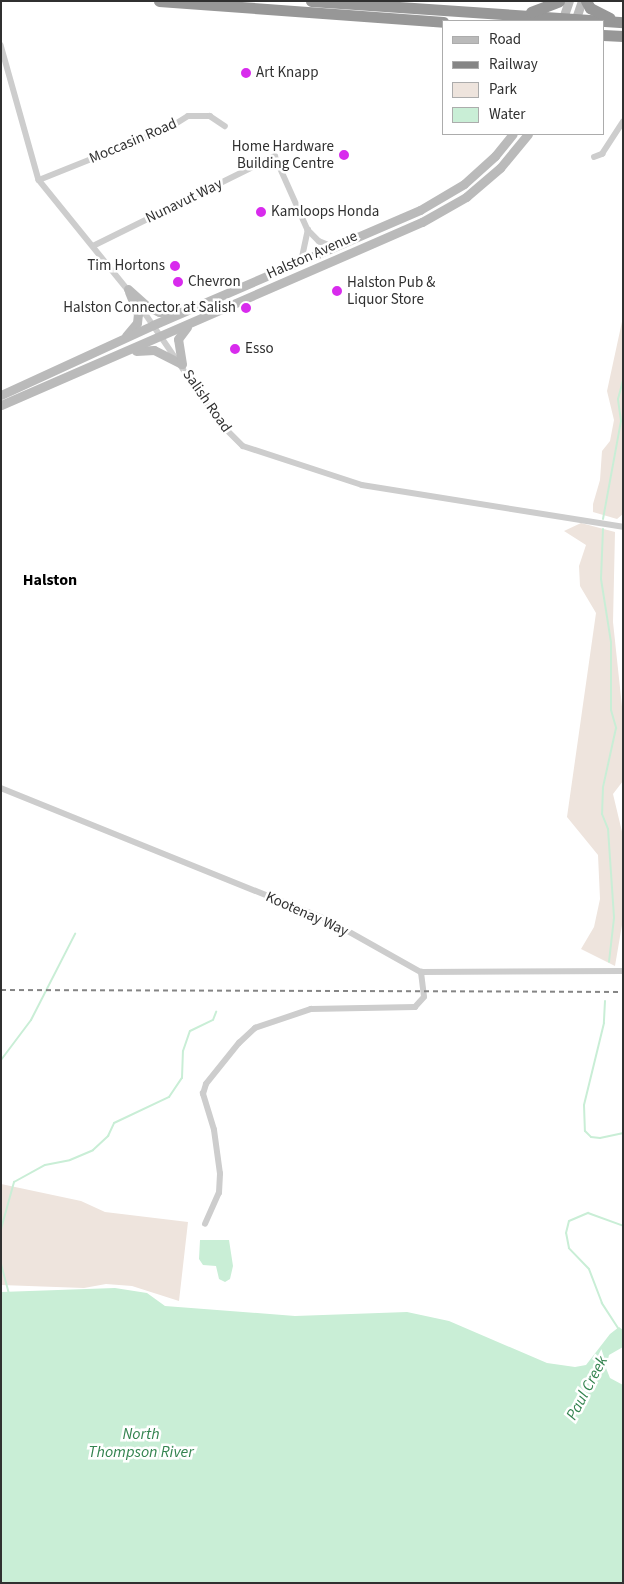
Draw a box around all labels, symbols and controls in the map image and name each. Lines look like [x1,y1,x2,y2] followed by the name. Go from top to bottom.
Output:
[442,20,604,135] legend
[489,29,521,50] text: Road
[489,54,538,75] text: Railway
[256,64,319,82] place label: Art Knapp
[240,67,252,79] marker: Art Knapp
[489,79,517,100] text: Park
[489,104,525,125] text: Water
[87,115,179,167] street label: Moccasin Road
[232,137,334,172] place label: Home Hardware Building Centre
[338,149,350,161] marker: Home Hardware Building Centre
[143,175,225,227] street label: Nunavut Way
[271,203,379,221] place label: Kamloops Honda
[255,206,267,218] marker: Kamloops Honda
[264,227,360,283] street label: Halston Avenue
[87,257,165,275] place label: Tim Hortons
[169,260,181,272] marker: Tim Hortons
[188,273,241,291] place label: Chevron
[347,273,435,308] place label: Halston Pub & Liquor Store
[172,276,184,288] marker: Chevron
[331,285,343,297] marker: Halston Pub & Liquor Store
[63,299,236,317] place label: Halston Connector at Salish
[240,302,252,314] marker: Halston Connector at Salish
[245,340,274,358] place label: Esso
[229,343,241,355] marker: Esso
[179,366,235,436] street label: Salish Road
[23,570,77,590] district label: Halston
[263,888,351,940] street label: Kootenay Way
[562,1353,612,1423] water label: Paul Creek
[88,1424,194,1462] water label: North Thompson River

